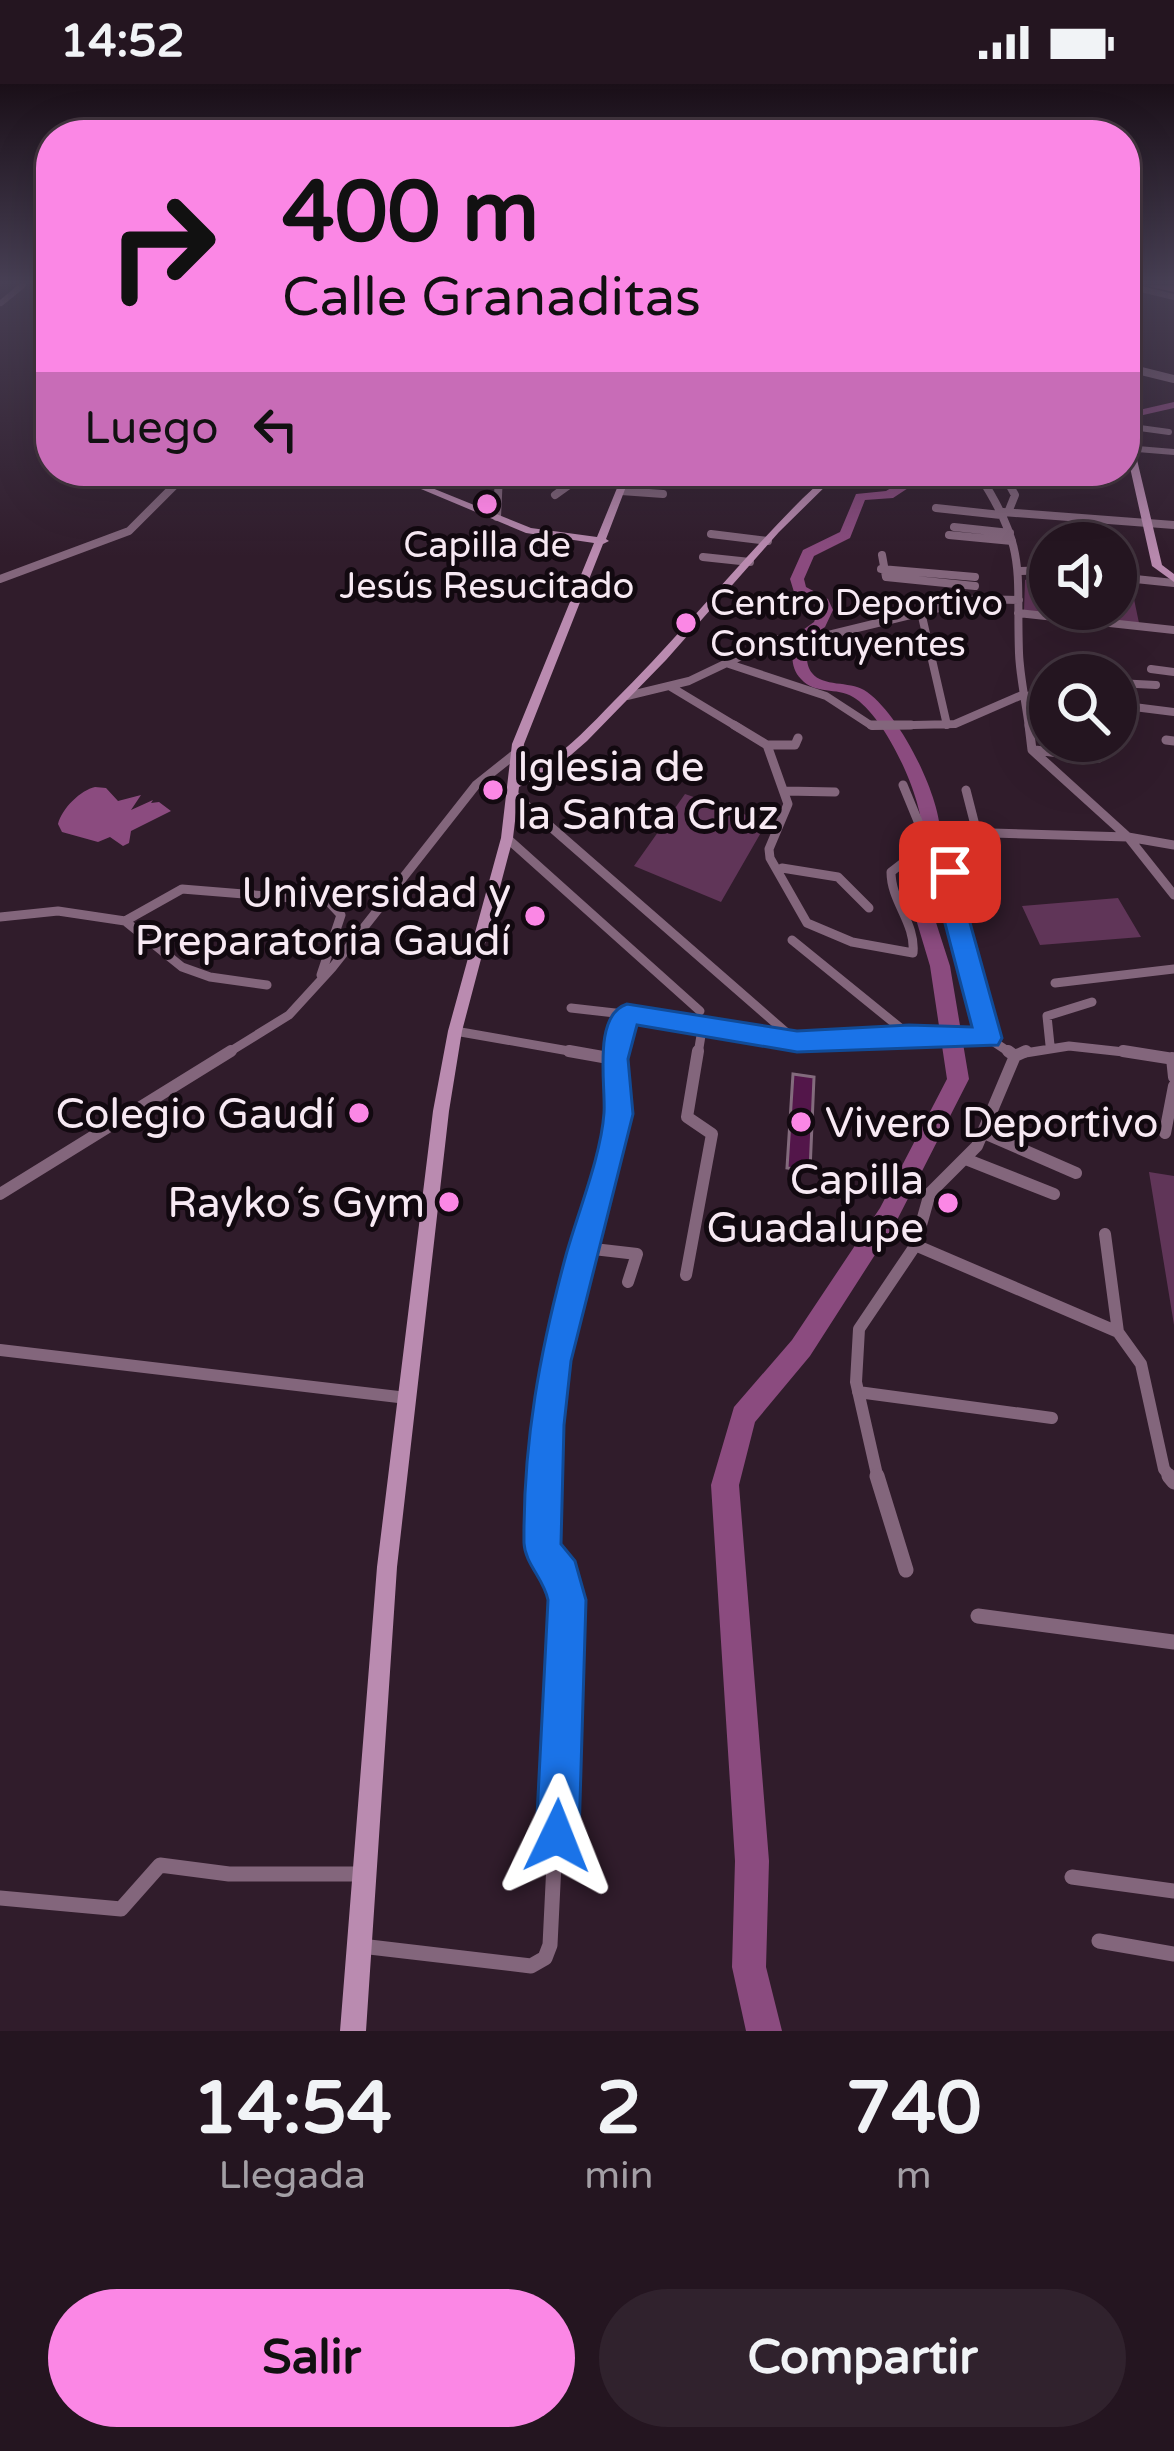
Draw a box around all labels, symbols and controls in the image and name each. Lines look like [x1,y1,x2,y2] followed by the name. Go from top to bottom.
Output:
[60,15,185,69] text: 14:52
[282,163,539,264] text: 400 m
[84,168,240,324] icon: right
[282,265,701,330] text: Calle Granaditas
[243,396,309,462] icon: left
[84,402,219,456] text: Luego
[474,491,500,517] marker: Capilla de Jesús Resucitado
[1029,522,1137,762] map controls
[1029,522,1137,630] button: sound
[340,524,634,608] place label: Capilla de Jesús Resucitado
[710,582,1003,666] place label: Centro Deportivo Constituyentes
[673,610,699,636] marker: Centro Deportivo Constituyentes
[1029,654,1137,762] button: search
[517,742,779,841] place label: Iglesia de la Santa Cruz
[480,777,506,803] marker: Iglesia de la Santa Cruz
[899,821,1001,923] pin
[917,839,983,905] icon: arrive
[134,868,511,967] place label: Universidad y Preparatoria Gaudí
[522,903,548,929] marker: Universidad y Preparatoria Gaudí
[56,1089,335,1140] place label: Colegio Gaudí
[825,1098,1158,1149] place label: Vivero Deportivo
[346,1100,372,1126] marker: Colegio Gaudí
[788,1109,814,1135] marker: Vivero Deportivo
[707,1155,924,1254] place label: Capilla Guadalupe
[167,1178,425,1229] place label: Rayko´s Gym
[436,1189,462,1215] marker: Rayko´s Gym
[935,1190,961,1216] marker: Capilla Guadalupe
[494,1773,620,1899] position arrow
[192,2066,392,2153] text: 14:54
[596,2066,642,2153] text: 2
[846,2066,982,2153] text: 740
[219,2152,366,2199] text: Llegada
[584,2152,654,2199] text: min
[896,2152,932,2199] text: m
[48,2289,575,2427] button: Salir
[599,2289,1126,2427] button: Compartir

